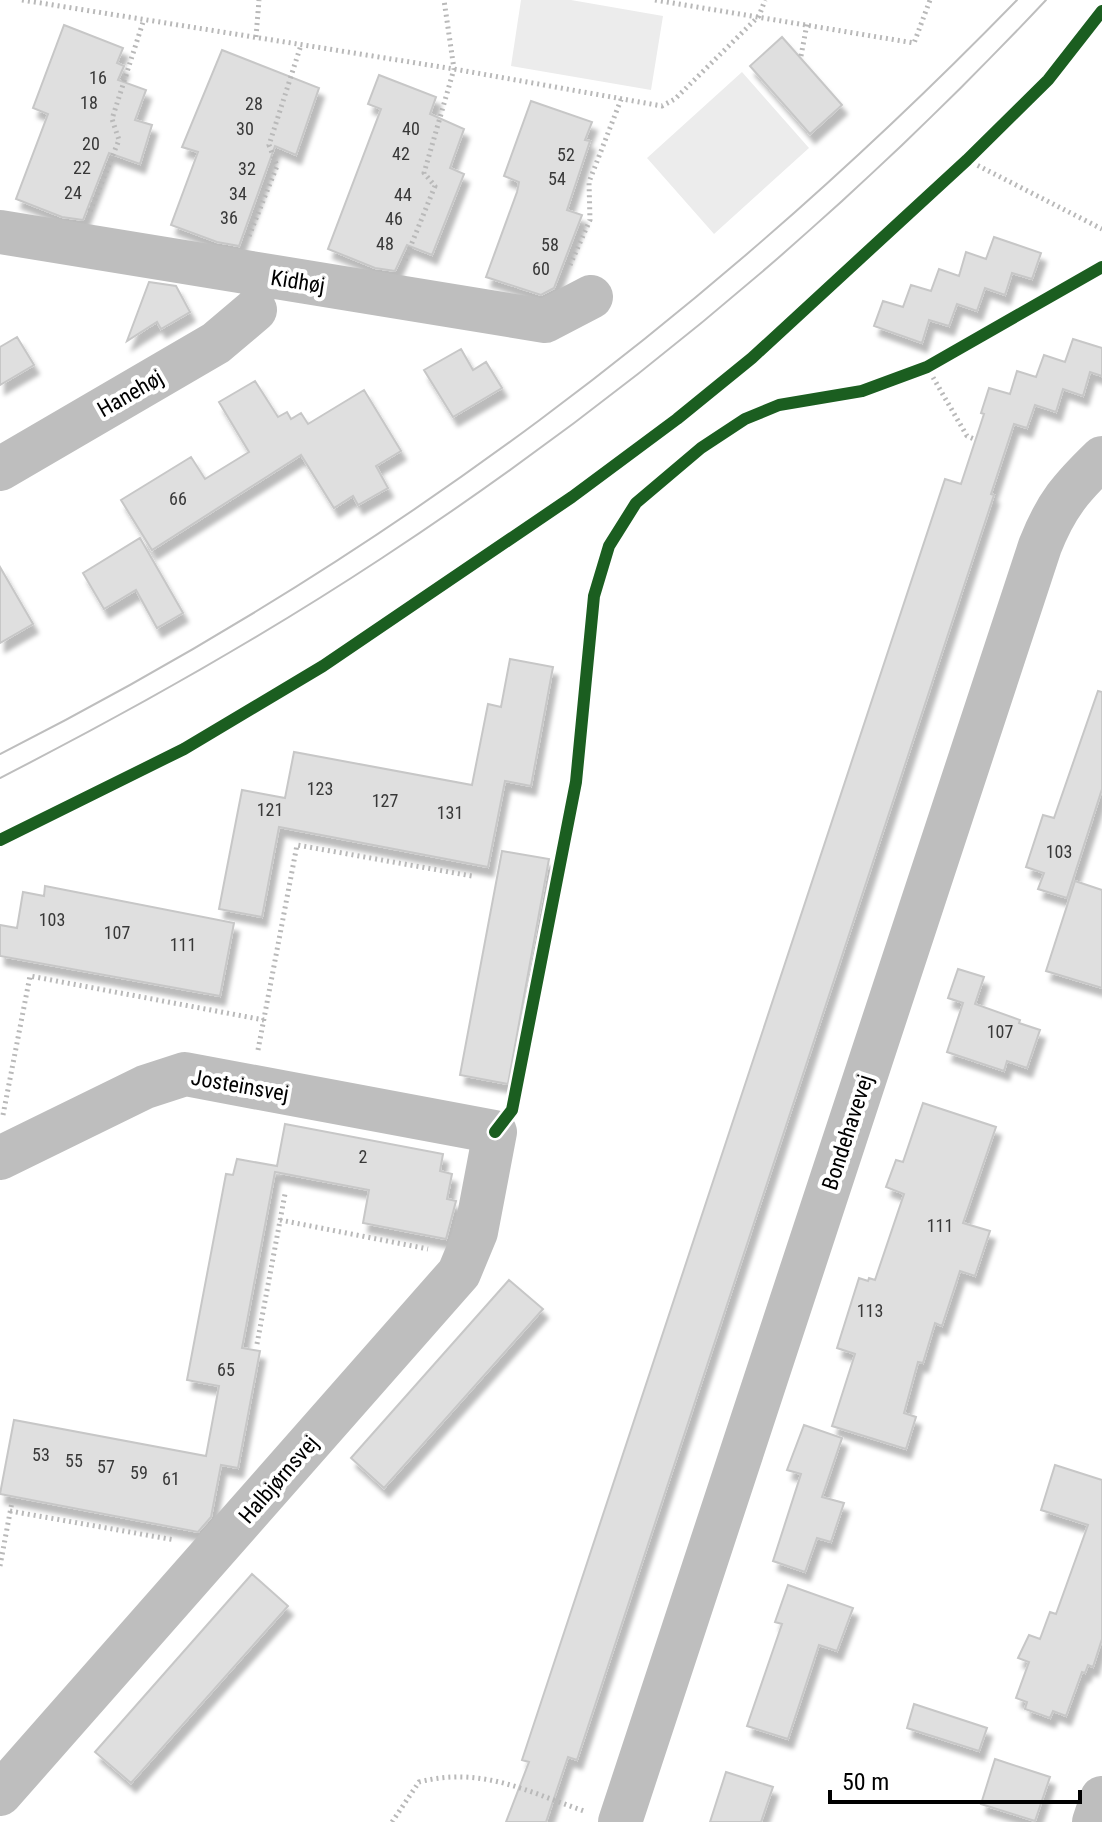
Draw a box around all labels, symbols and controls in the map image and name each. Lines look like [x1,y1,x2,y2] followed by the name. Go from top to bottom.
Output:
[89,67,107,88] house number: 16
[80,92,98,113] house number: 18
[245,93,263,114] house number: 28
[236,118,254,139] house number: 30
[402,118,420,139] house number: 40
[82,133,100,154] house number: 20
[392,143,410,164] house number: 42
[557,144,575,165] house number: 52
[73,157,91,178] house number: 22
[238,158,256,179] house number: 32
[548,168,566,189] house number: 54
[64,182,82,203] house number: 24
[229,183,247,204] house number: 34
[394,184,412,205] house number: 44
[220,207,238,228] house number: 36
[385,208,403,229] house number: 46
[376,233,394,254] house number: 48
[541,234,559,255] house number: 58
[532,258,550,279] house number: 60
[269,265,327,298] street label: Kidhøj
[93,365,168,422] street label: Hanehøj
[169,488,187,509] house number: 66
[307,778,333,799] house number: 123
[372,790,398,811] house number: 127
[257,799,283,820] house number: 121
[437,802,463,823] house number: 131
[1046,841,1072,862] house number: 103
[39,909,65,930] house number: 103
[104,922,130,943] house number: 107
[170,934,196,955] house number: 111
[987,1021,1013,1042] house number: 107
[189,1065,291,1106] street label: Josteinsvej
[817,1071,878,1193] street label: Bondehavevej
[359,1146,368,1167] house number: 2
[927,1215,953,1236] house number: 111
[857,1300,883,1321] house number: 113
[217,1359,235,1380] house number: 65
[234,1430,323,1528] street label: Halbjørnsvej
[32,1444,50,1465] house number: 53
[65,1450,83,1471] house number: 55
[97,1456,115,1477] house number: 57
[130,1462,148,1483] house number: 59
[162,1468,180,1489] house number: 61
[830,1754,1080,1804] scale bar
[842,1768,889,1796] text: 50 m

